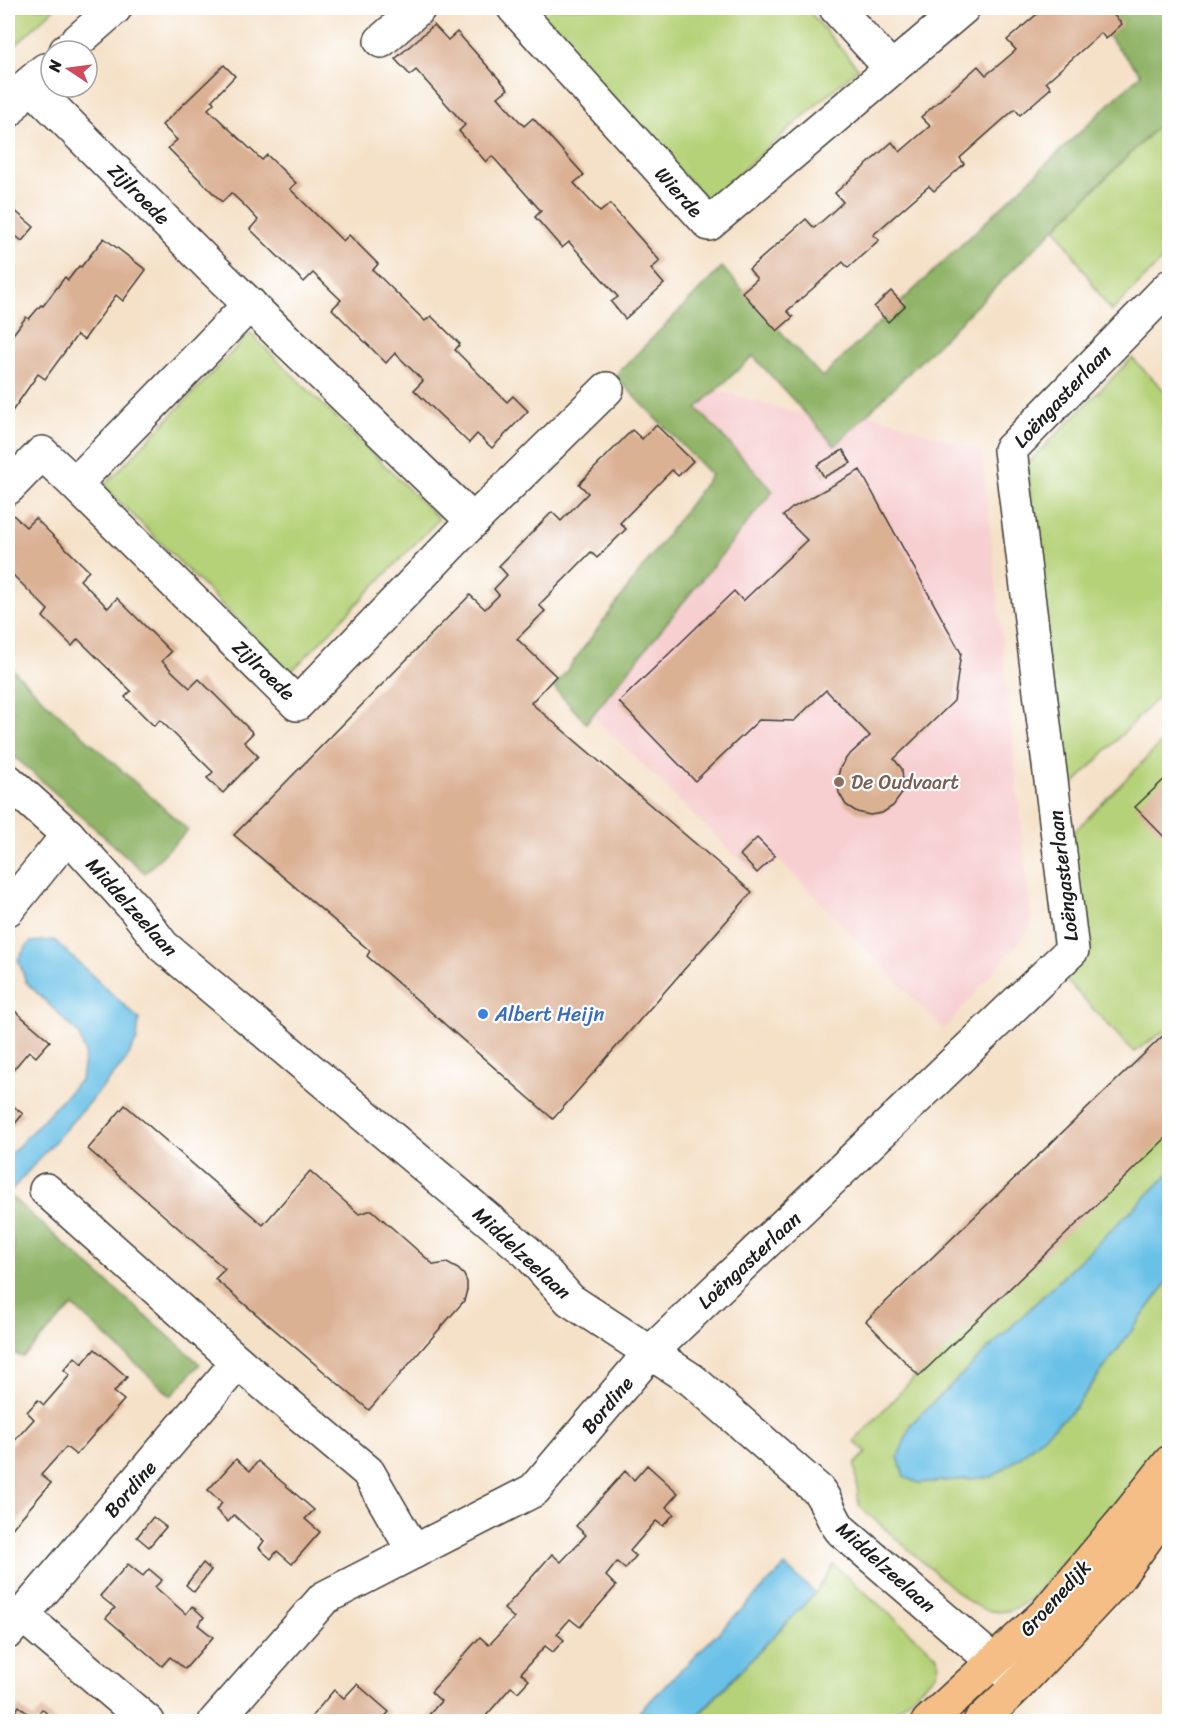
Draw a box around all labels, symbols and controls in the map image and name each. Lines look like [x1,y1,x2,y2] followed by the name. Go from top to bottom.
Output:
[39,39,99,99] north arrow
[39,56,70,75] text: N
[99,155,178,234] street label: Zijlroede
[646,158,712,226] street label: Wierde
[1005,336,1120,457] street label: Loëngasterlaan
[224,631,304,710] street label: Zijlroede
[851,765,959,800] place label: De Oudvaart
[832,775,846,789] marker: De Oudvaart
[1038,808,1089,944] street label: Loëngasterlaan
[77,849,187,966] street label: Middelzeelaan
[494,997,604,1032] place label: Albert Heijn
[476,1007,490,1021] marker: Albert Heijn
[464,1198,579,1309] street label: Middelzeelaan
[689,1202,810,1318] street label: Loëngasterlaan
[572,1368,643,1442] street label: Bordine
[95,1452,166,1526] street label: Bordine
[828,1513,944,1622] street label: Middelzeelaan
[1011,1551,1100,1645] street label: Groenedijk

